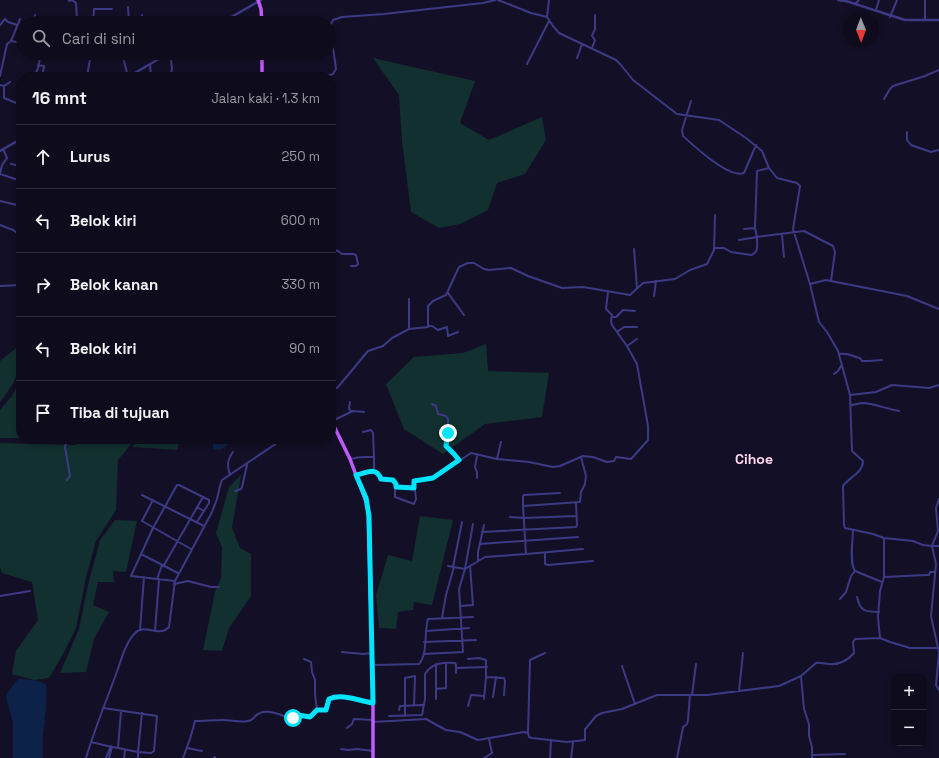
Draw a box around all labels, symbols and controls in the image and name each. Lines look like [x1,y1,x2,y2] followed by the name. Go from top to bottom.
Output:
[843,12,879,48] north arrow
[16,16,336,60] search box
[30,27,52,49] icon: search
[62,29,135,48] text: Cari di sini
[32,87,87,109] text: 16 mnt
[211,90,320,107] text: Jalan kaki · 1.3 km
[32,146,54,168] icon: ahead
[70,147,110,166] text: Lurus
[282,148,320,165] text: 250 m
[32,210,54,232] icon: left
[70,211,136,230] text: Belok kiri
[281,212,320,229] text: 600 m
[32,274,54,296] icon: right
[70,275,158,294] text: Belok kanan
[281,276,320,293] text: 330 m
[32,338,54,360] icon: left
[70,339,136,358] text: Belok kiri
[289,340,320,357] text: 90 m
[32,402,54,424] icon: arrive
[70,403,169,422] text: Tiba di tujuan
[439,424,457,442] route end
[735,450,773,468] district label: Cihoe
[891,674,927,746] map controls
[891,674,927,710] button: +
[284,709,302,727] route start
[891,710,927,746] button: −

